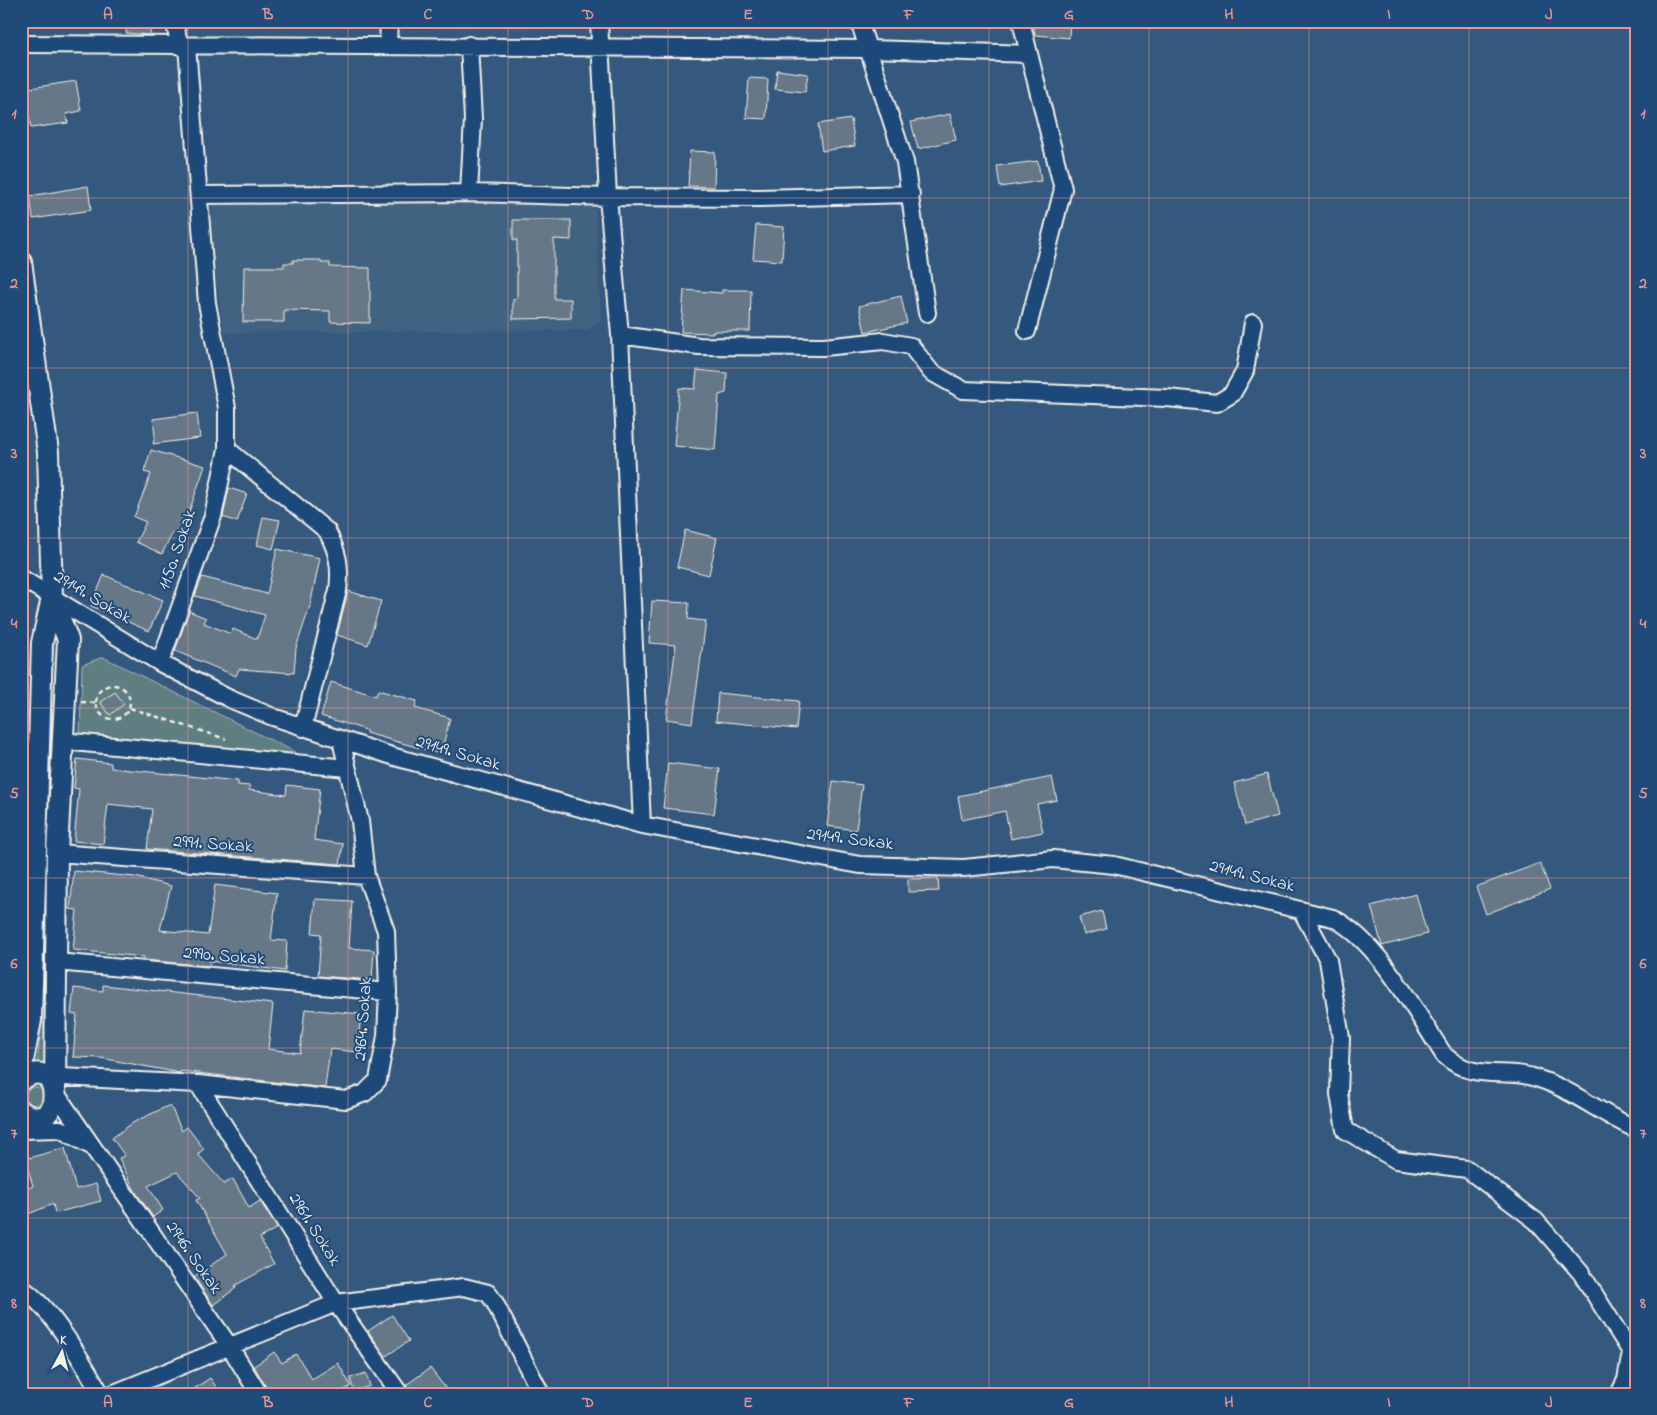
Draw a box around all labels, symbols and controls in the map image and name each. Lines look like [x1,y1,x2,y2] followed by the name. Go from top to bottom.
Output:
[103,3,113,27] text: A
[262,3,274,27] text: B
[424,3,433,27] text: C
[581,3,594,27] text: D
[743,3,753,27] text: E
[903,3,915,27] text: F
[1064,3,1074,27] text: G
[1224,3,1234,27] text: H
[1387,3,1391,27] text: I
[1545,3,1553,27] text: J
[11,102,17,126] text: 1
[1640,102,1646,126] text: 1
[9,272,18,296] text: 2
[1638,272,1647,296] text: 2
[10,442,18,466] text: 3
[1639,442,1647,466] text: 3
[152,506,204,594] street label: 1150. Sokak
[48,564,136,632] street label: 29149. Sokak
[10,612,18,636] text: 4
[1639,612,1647,636] text: 4
[413,730,503,779] street label: 29149. Sokak
[9,782,19,806] text: 5
[1638,782,1648,806] text: 5
[805,822,895,858] street label: 29149. Sokak
[172,829,254,861] street label: 2991. Sokak
[1207,854,1297,900] street label: 29149. Sokak
[182,940,266,974] street label: 2990. Sokak
[9,952,18,976] text: 6
[1638,952,1647,976] text: 6
[348,976,380,1062] street label: 2964. Sokak
[11,1122,18,1146] text: 7
[1640,1122,1647,1146] text: 7
[281,1188,347,1272] street label: 2961. Sokak
[158,1216,228,1300] street label: 2946. Sokak
[10,1292,17,1316] text: 8
[1639,1292,1646,1316] text: 8
[38,1328,88,1378] north arrow
[59,1330,69,1352] text: K
[103,1391,113,1415] text: A
[262,1391,274,1415] text: B
[424,1391,433,1415] text: C
[581,1391,594,1415] text: D
[743,1391,753,1415] text: E
[903,1391,915,1415] text: F
[1064,1391,1074,1415] text: G
[1224,1391,1234,1415] text: H
[1387,1391,1391,1415] text: I
[1545,1391,1553,1415] text: J

